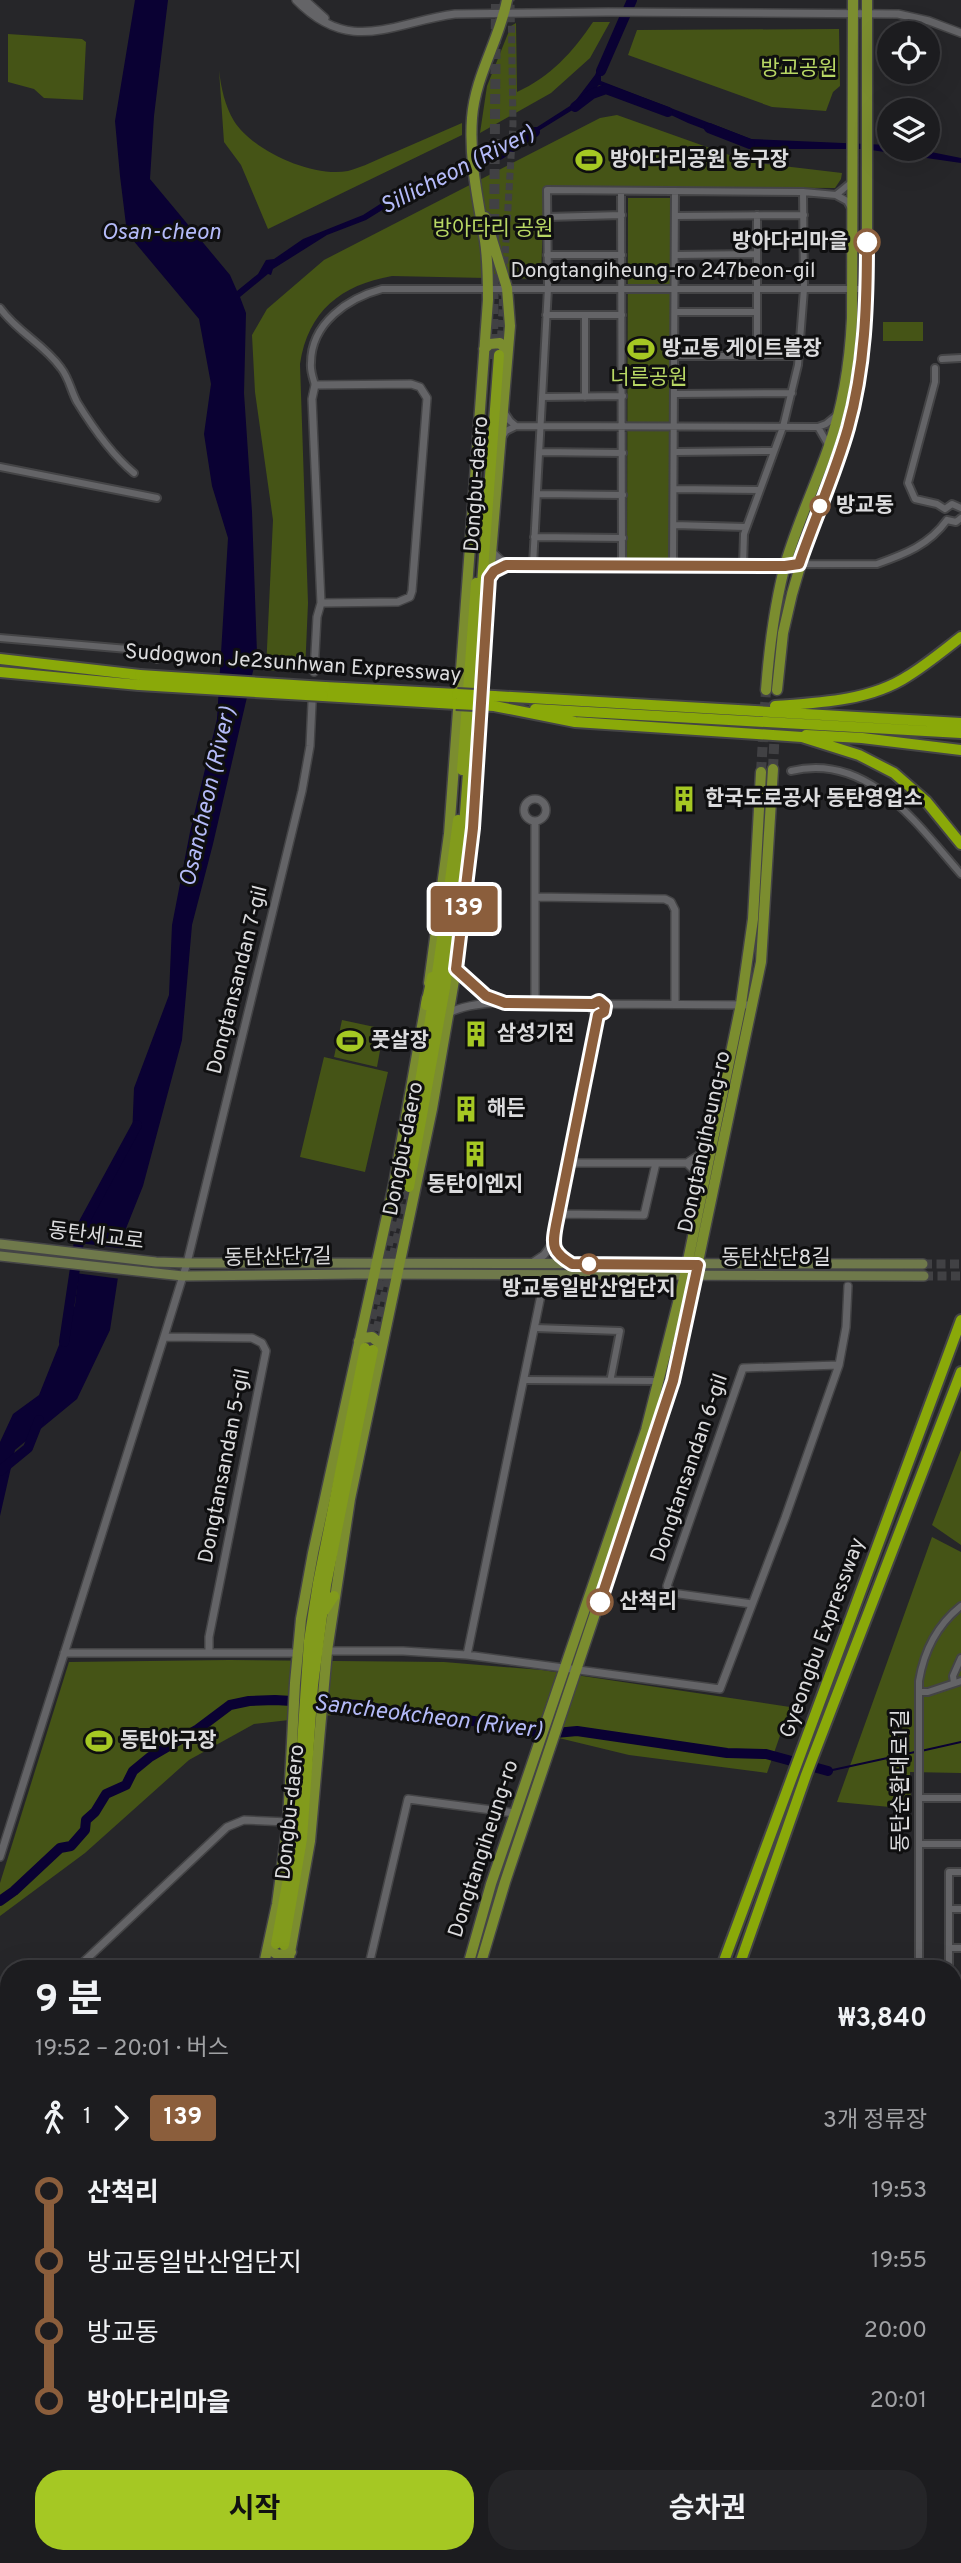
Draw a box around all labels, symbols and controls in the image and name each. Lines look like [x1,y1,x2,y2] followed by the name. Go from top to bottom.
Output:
[877,21,940,161] map controls
[877,21,940,84] button: locate
[760,56,838,83] park label: 방교공원
[877,98,940,161] button: layers
[376,120,540,222] water label: Sillicheon (River)
[574,145,604,175] sports icon: 방아다리공원 농구장
[610,147,789,174] place label: 방아다리공원 농구장
[433,216,553,243] park label: 방아다리 공원
[101,219,221,248] water label: Osan-cheon
[732,229,848,256] place label: 방아다리마을
[854,229,880,255] marker: 방아다리마을
[511,258,815,285] street label: Dongtangiheung-ro 247beon-gil
[626,334,656,364] sports icon: 방교동 게이트볼장
[662,336,822,363] place label: 방교동 게이트볼장
[610,365,688,392] park label: 너른공원
[459,415,495,553] street label: Dongbu-daero
[836,493,894,520] place label: 방교동
[810,496,830,516] marker: 방교동
[124,639,462,689] street label: Sudogwon Je2sunhwan Expressway
[174,704,244,890] water label: Osancheon (River)
[669,784,699,814] building icon: 한국도로공사 동탄영업소
[705,786,923,813] place label: 한국도로공사 동탄영업소
[201,883,275,1077] street label: Dongtansandan 7-gil
[424,886,504,932] line badge: 139
[445,894,483,924] text: 139
[461,1019,491,1049] building icon: 삼성기전
[497,1021,574,1048] place label: 삼성기전
[335,1026,365,1056] sports icon: 풋살장
[371,1028,429,1055] place label: 풋살장
[673,1049,737,1235] street label: Dongtangiheung-ro
[378,1080,430,1218] street label: Dongbu-daero
[451,1094,481,1124] building icon: 해든
[487,1096,526,1123] place label: 해든
[460,1139,490,1169] building icon: 동탄이엔지
[427,1172,523,1199] place label: 동탄이엔지
[46,1218,146,1256] street label: 동탄세교로
[224,1244,332,1272] street label: 동탄산단7길
[721,1245,831,1272] street label: 동탄산단8길
[579,1254,599,1274] marker: 방교동일반산업단지
[502,1276,676,1303] place label: 방교동일반산업단지
[193,1366,257,1566] street label: Dongtansandan 5-gil
[645,1370,735,1566] street label: Dongtansandan 6-gil
[774,1534,872,1742] street label: Gyeongbu Expressway
[587,1589,613,1615] marker: 산척리
[619,1589,677,1616] place label: 산척리
[312,1690,544,1746] water label: Sancheokcheon (River)
[888,1709,915,1853] street label: 동탄순환대로1길
[84,1726,114,1756] sports icon: 동탄야구장
[120,1728,217,1755] place label: 동탄야구장
[270,1743,312,1881] street label: Dongbu-daero
[443,1757,525,1941] street label: Dongtangiheung-ro
[35,1977,103,2026] text: 9 분
[838,2003,927,2036] text: ₩3,840
[35,2035,229,2064] text: 19:52 – 20:01 · 버스
[35,2099,73,2137] icon: walk
[102,2099,140,2137] icon: forward
[83,2103,92,2132] text: 1
[164,2103,202,2133] text: 139
[823,2107,927,2136] text: 3개 정류장
[871,2177,927,2206] text: 19:53
[87,2178,159,2211] text: 산척리
[871,2247,927,2276] text: 19:55
[87,2248,302,2281] text: 방교동일반산업단지
[864,2317,927,2346] text: 20:00
[87,2318,159,2351] text: 방교동
[870,2387,927,2416] text: 20:01
[87,2388,231,2421] text: 방아다리마을
[35,2470,474,2550] button: 시작
[488,2470,927,2550] button: 승차권

